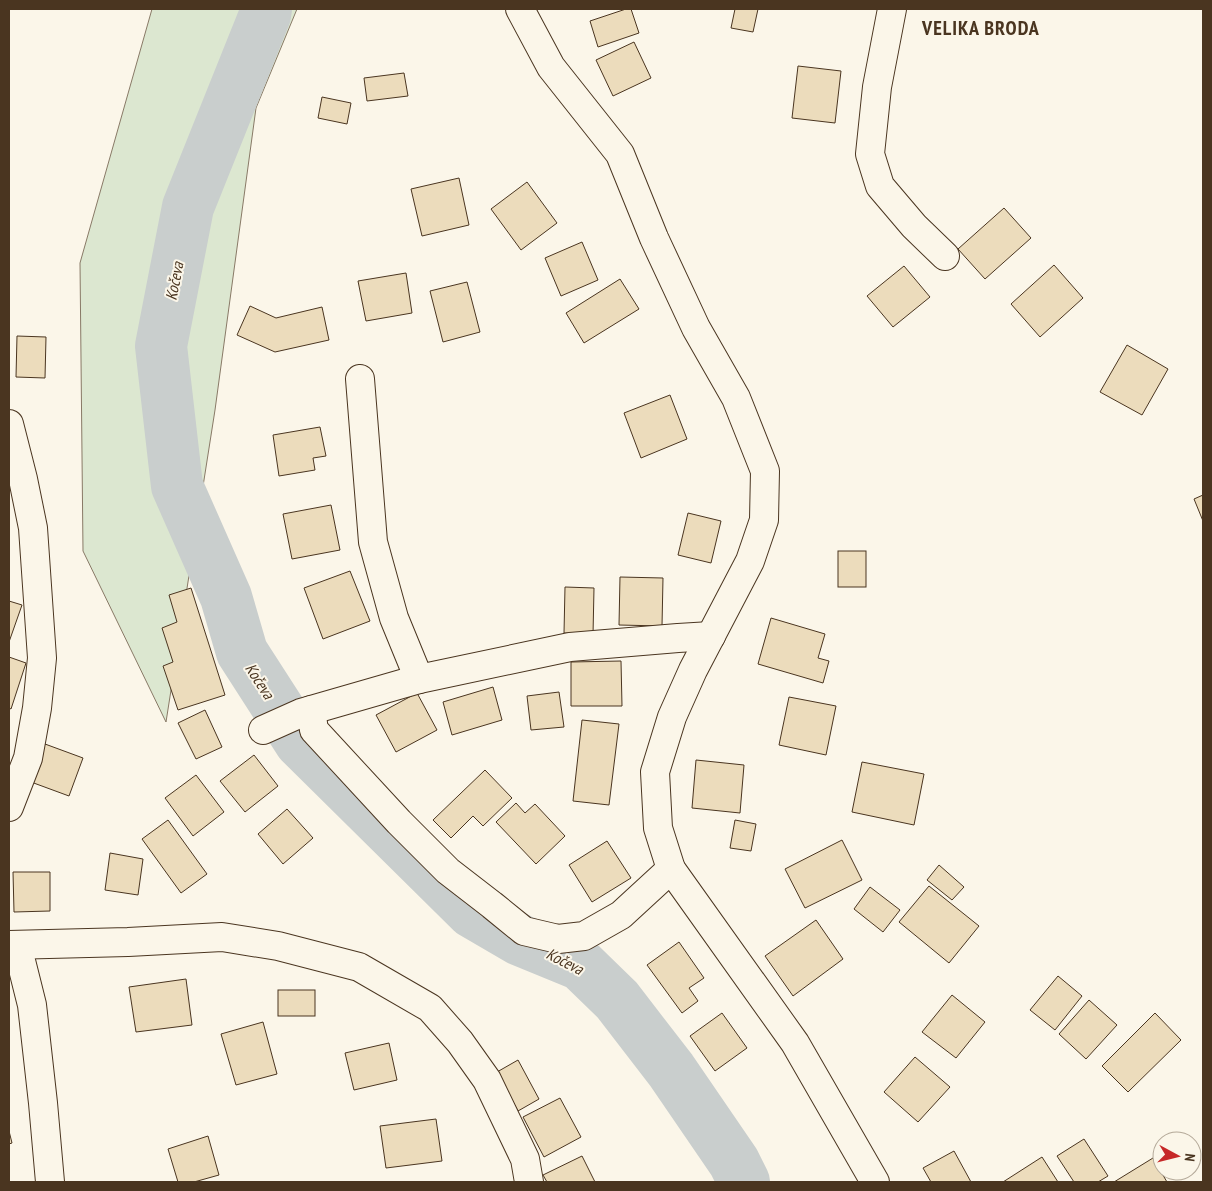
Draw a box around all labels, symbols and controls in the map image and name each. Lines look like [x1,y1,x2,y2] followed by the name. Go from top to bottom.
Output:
[921,15,1040,41] district label: VELIKA BRODA
[161,259,188,302] water label: Kočeva
[241,659,280,704] water label: Kočeva
[543,943,588,979] water label: Kočeva
[1152,1131,1202,1181] north arrow
[1181,1153,1199,1162] text: N

